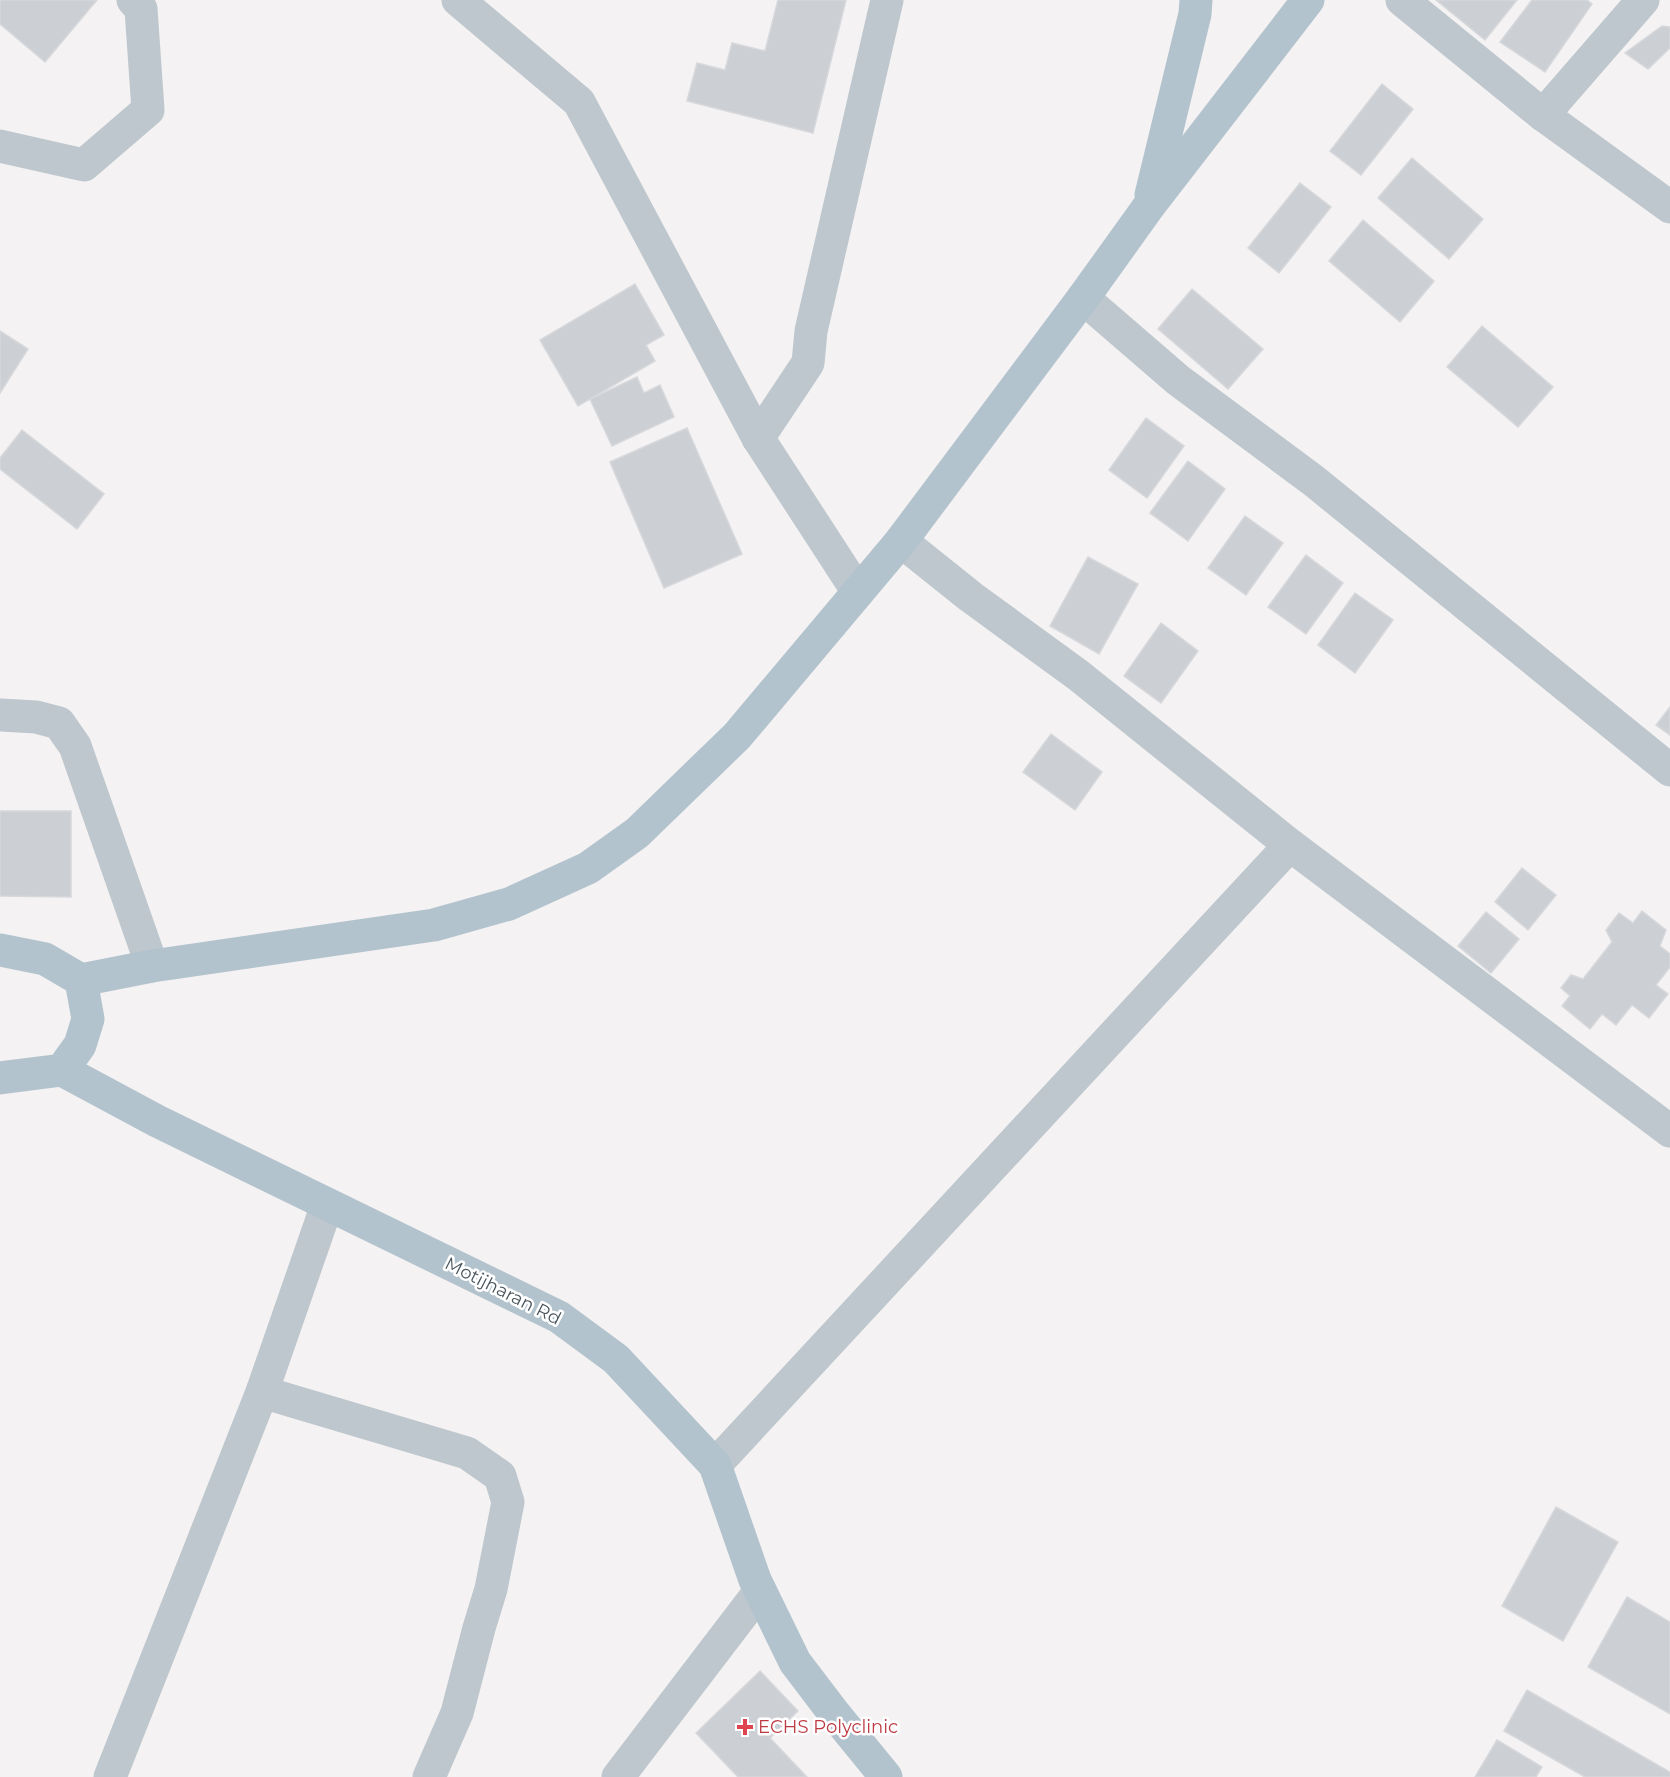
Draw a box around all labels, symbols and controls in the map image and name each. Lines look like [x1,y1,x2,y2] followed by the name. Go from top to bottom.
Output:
[441,1252,565,1330] street label: Motijharan Rd
[758,1716,898,1738] place label: ECHS Polyclinic
[736,1718,754,1736] marker: ECHS Polyclinic

